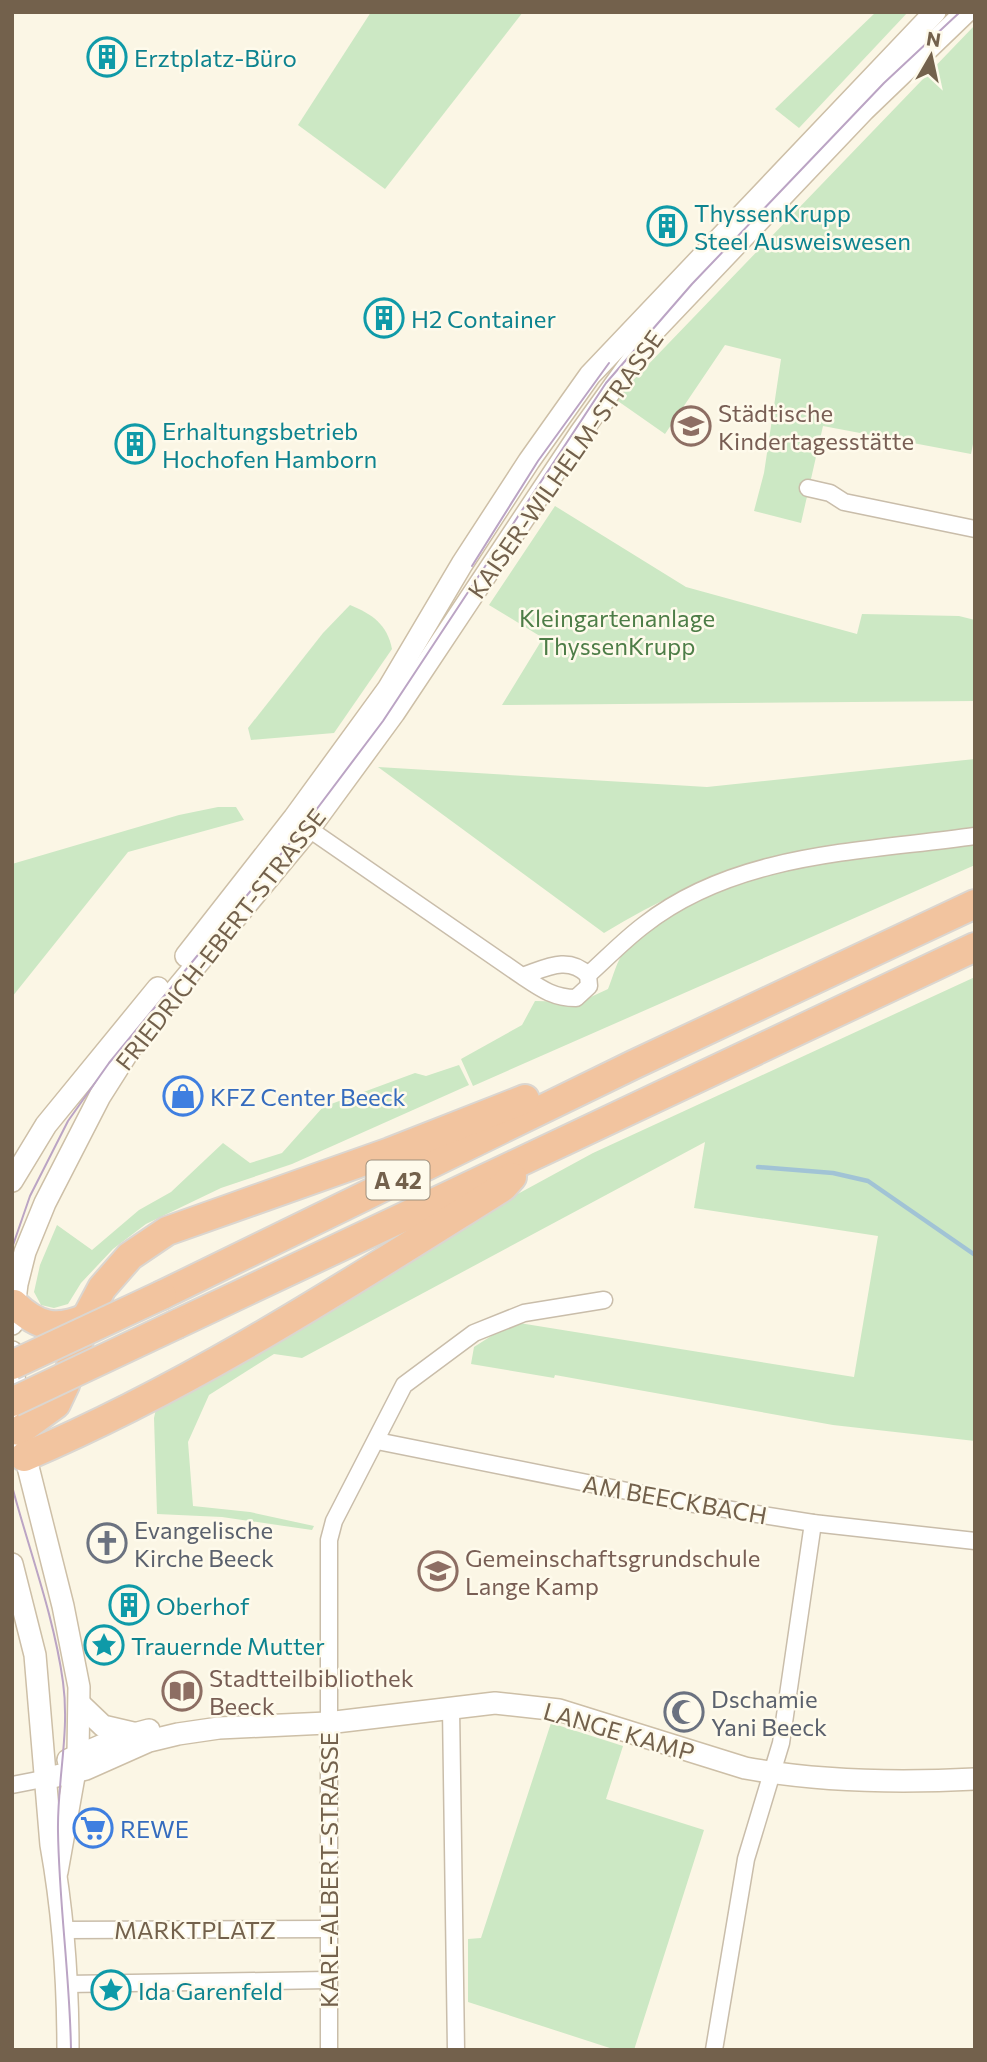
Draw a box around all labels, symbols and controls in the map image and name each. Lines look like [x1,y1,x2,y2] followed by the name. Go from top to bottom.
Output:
[896,21,966,91] north arrow
[925,26,943,51] text: N
[86,36,128,78] building icon: Erztplatz-Büro
[134,43,297,72] place label: Erztplatz-Büro
[694,198,911,255] place label: ThyssenKrupp Steel Ausweiswesen
[646,205,688,247] building icon: ThyssenKrupp Steel Ausweiswesen
[363,297,405,339] building icon: H2 Container
[411,304,556,333] place label: H2 Container
[461,324,669,604] street label: KAISER-WILHELM-STRASSE
[718,398,914,455] place label: Städtische Kindertagesstätte
[670,405,712,447] school or university icon: Städtische Kindertagesstätte
[162,416,377,473] place label: Erhaltungsbetrieb Hochofen Hamborn
[114,423,156,465] building icon: Erhaltungsbetrieb Hochofen Hamborn
[519,603,715,660] park label: Kleingartenanlage ThyssenKrupp
[109,803,331,1075] street label: FRIEDRICH-EBERT-STRASSE
[162,1075,204,1117] shop icon: KFZ Center Beeck
[210,1082,406,1111] place label: KFZ Center Beeck
[366,1161,430,1200] road number: A 42
[581,1469,769,1529] street label: AM BEECKBACH
[134,1515,274,1572] place label: Evangelische Kirche Beeck
[86,1522,128,1564] church icon: Evangelische Kirche Beeck
[465,1543,760,1600] place label: Gemeinschaftsgrundschule Lange Kamp
[417,1550,459,1592] school or university icon: Gemeinschaftsgrundschule Lange Kamp
[108,1584,150,1626] building icon: Oberhof
[156,1591,250,1620] place label: Oberhof
[83,1624,125,1666] place icon: Trauernde Mutter
[131,1631,325,1660] place label: Trauernde Mutter
[209,1663,414,1720] place label: Stadtteilbibliothek Beeck
[161,1670,203,1712] library icon: Stadtteilbibliothek Beeck
[711,1684,827,1741] place label: Dschamie Yani Beeck
[663,1691,705,1733] mosque icon: Dschamie Yani Beeck
[540,1696,698,1766] street label: LANGE KAMP
[314,1732,343,2008] street label: KARL-ALBERT-STRASSE
[72,1807,114,1849] supermarket icon: REWE
[120,1814,189,1843] place label: REWE
[114,1915,276,1944] street label: MARKTPLATZ
[90,1969,132,2011] place icon: Ida Garenfeld
[138,1976,283,2005] place label: Ida Garenfeld

